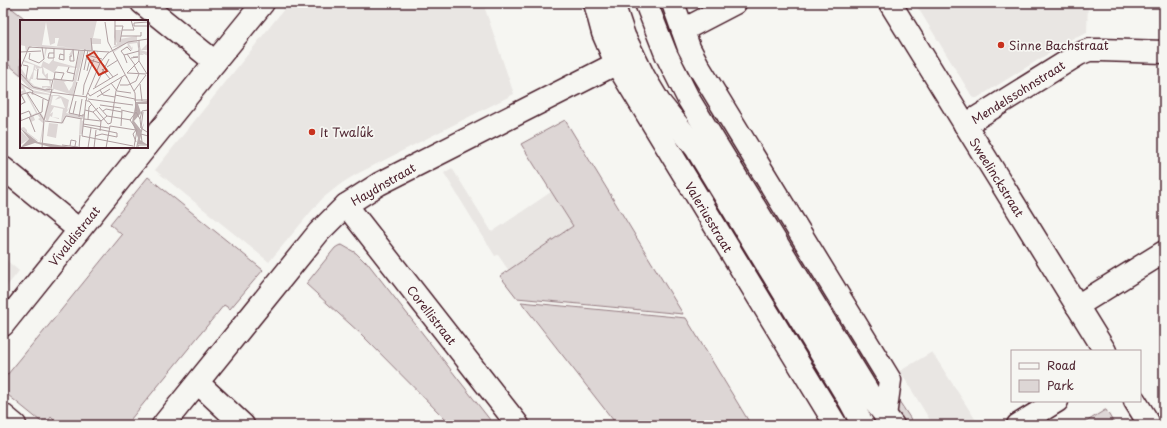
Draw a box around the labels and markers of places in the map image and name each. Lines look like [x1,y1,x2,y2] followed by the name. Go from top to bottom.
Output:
[1009,36,1109,54] place label: Sinne Bachstraat
[996,40,1006,50] marker: Sinne Bachstraat
[320,123,374,141] place label: It Twalûk
[307,127,317,137] marker: It Twalûk

